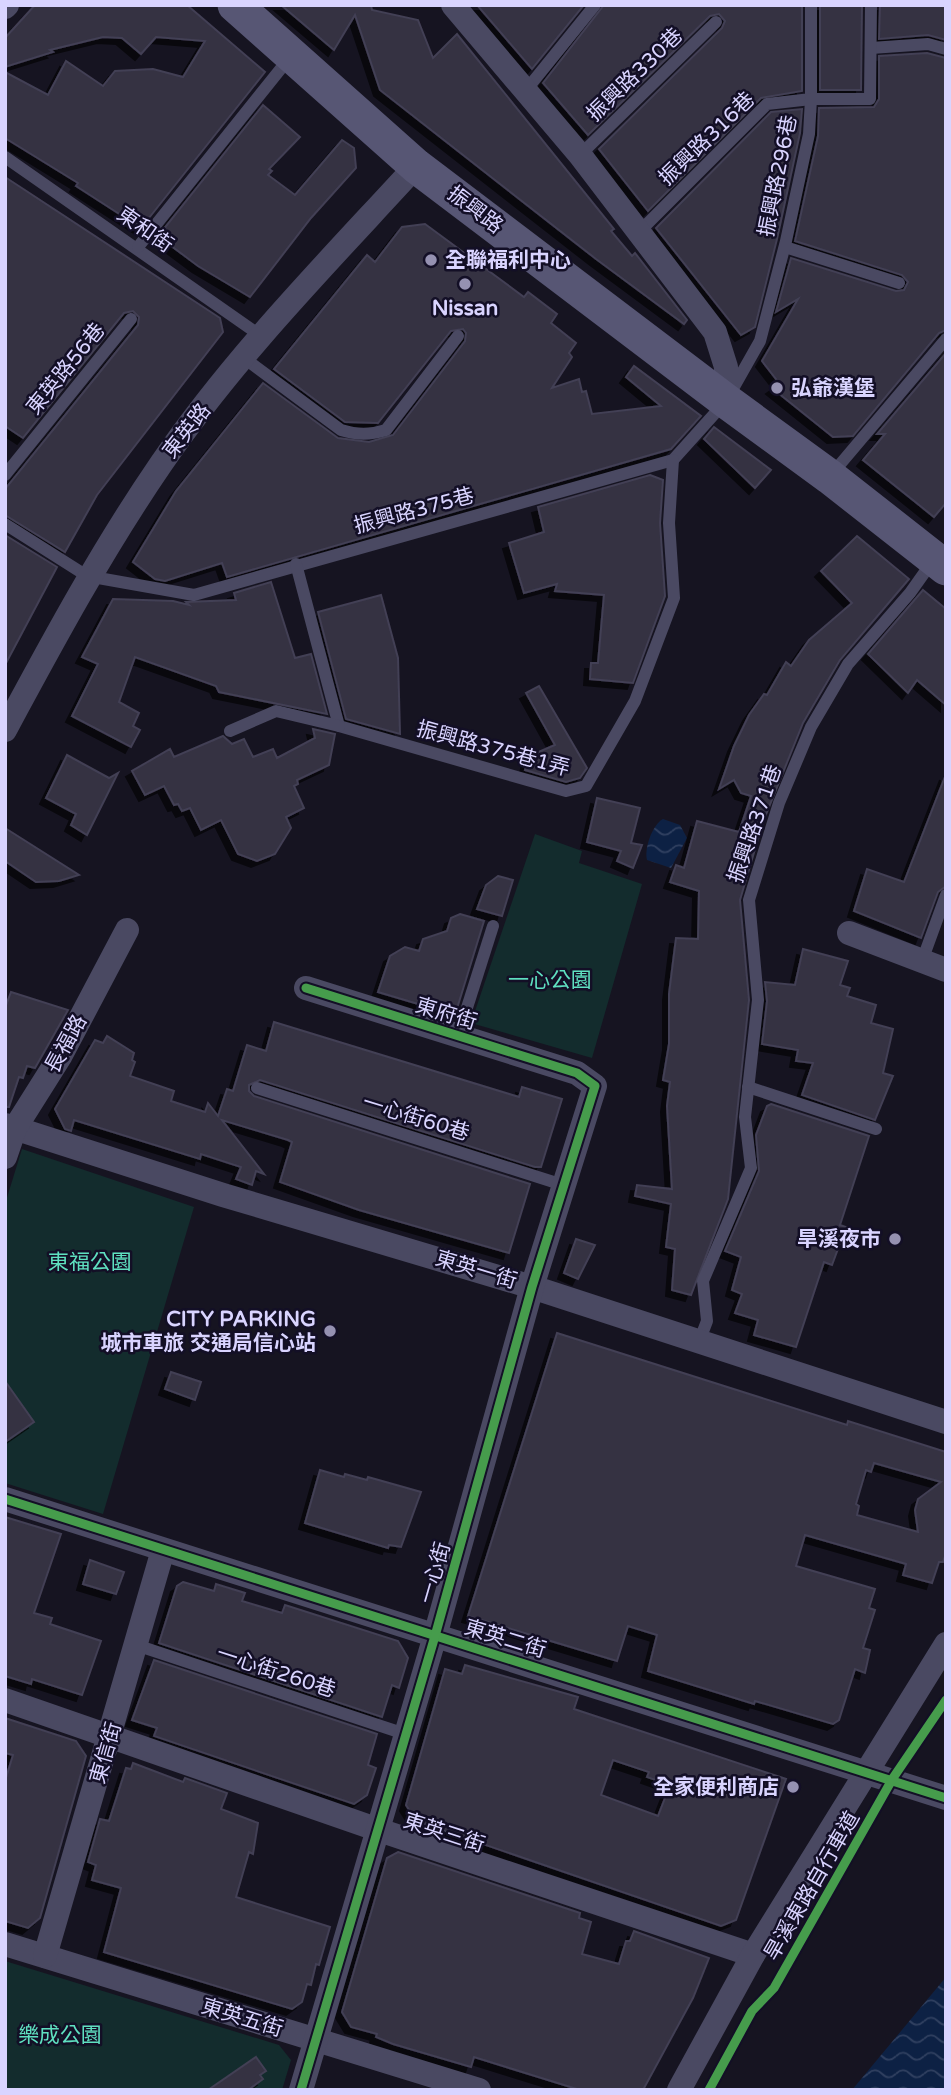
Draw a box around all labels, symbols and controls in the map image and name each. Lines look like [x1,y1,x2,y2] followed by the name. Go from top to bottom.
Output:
[582,23,688,127] street label: 振興路330巷
[654,87,760,191] street label: 振興路316巷
[754,113,802,239] street label: 振興路296巷
[442,181,508,239] street label: 振興路
[112,202,178,258] street label: 東和街
[445,248,571,273] place label: 全聯福利中心
[423,252,439,268] marker: 全聯福利中心
[457,276,473,292] marker: Nissan
[432,296,498,321] place label: Nissan
[22,318,110,420] street label: 東英路56巷
[791,376,875,401] place label: 弘爺漢堡
[769,380,785,396] marker: 弘爺漢堡
[158,398,216,464] street label: 東英路
[351,483,477,539] street label: 振興路375巷
[414,717,572,781] street label: 振興路375巷1弄
[723,762,787,886] street label: 振興路371巷
[508,968,592,993] park label: 一心公園
[412,993,480,1035] street label: 東府街
[40,1010,92,1078] street label: 長福路
[360,1090,472,1146] street label: 一心街60巷
[797,1227,881,1252] place label: 旱溪夜市
[887,1231,903,1247] marker: 旱溪夜市
[432,1246,520,1294] street label: 東英一街
[48,1250,132,1275] park label: 東福公園
[101,1307,316,1356] place label: CITY PARKING 城市車旅 交通局信心站
[322,1323,338,1339] marker: CITY PARKING 城市車旅 交通局信心站
[414,1539,456,1607] street label: 一心街
[461,1615,549,1663] street label: 東英二街
[213,1641,339,1703] street label: 一心街260巷
[85,1719,127,1787] street label: 東信街
[653,1775,779,1800] place label: 全家便利商店
[785,1779,801,1795] marker: 全家便利商店
[759,1807,865,1965] street label: 旱溪東路自行車道
[400,1808,488,1858] street label: 東英三街
[198,1994,286,2042] street label: 東英五街
[18,2023,102,2048] park label: 樂成公園

